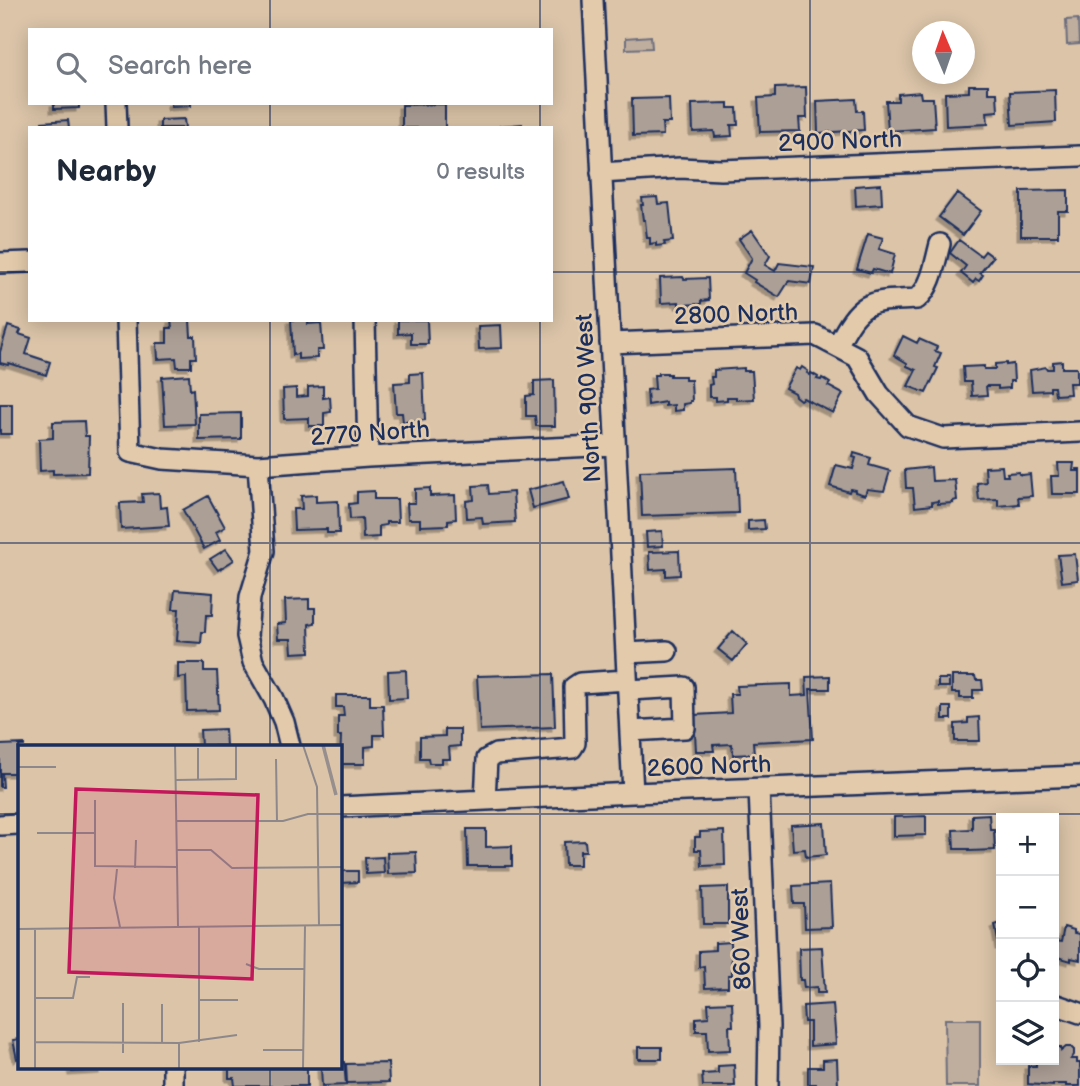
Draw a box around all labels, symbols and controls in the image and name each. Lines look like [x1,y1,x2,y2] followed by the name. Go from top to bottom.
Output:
[912,21,975,84] north arrow
[28,28,553,105] search box
[52,48,90,86] icon: search
[108,51,252,82] text: Search here
[778,125,902,158] street label: 2900 North
[56,154,156,190] text: Nearby
[436,158,525,186] text: 0 results
[673,298,799,331] street label: 2800 North
[570,312,607,483] street label: North 900 West
[309,415,431,452] street label: 2770 North
[18,745,341,1068] inset map
[646,750,772,783] street label: 2600 North
[996,813,1059,1065] map controls
[996,813,1059,876] button: +
[996,876,1059,939] button: −
[725,887,758,991] street label: 860 West
[996,939,1059,1002] button: locate
[996,1002,1059,1065] button: layers

